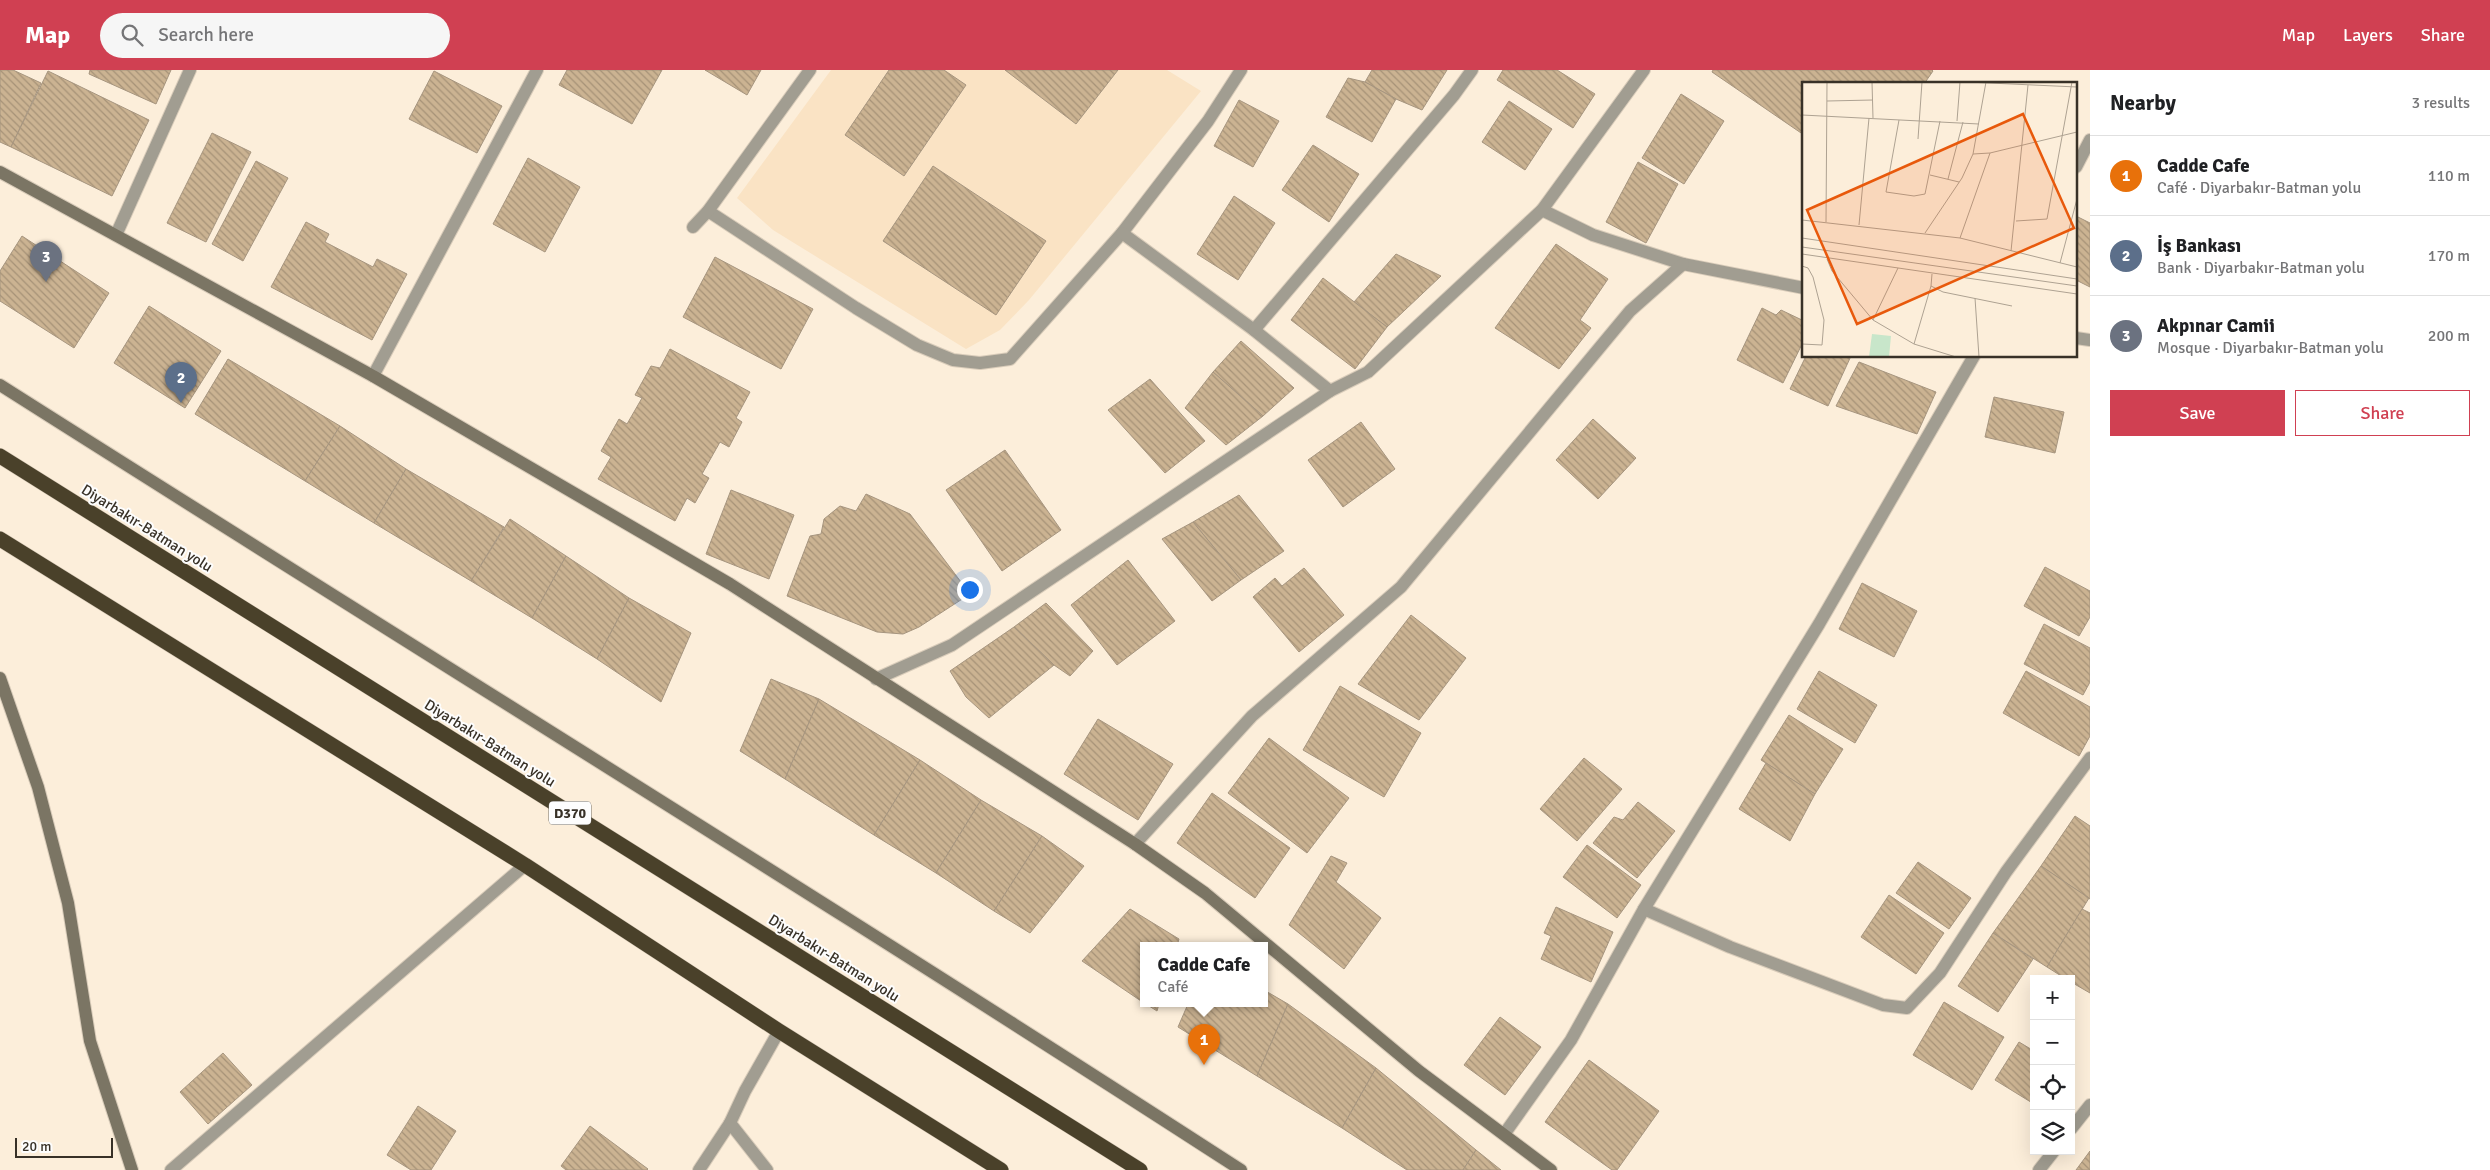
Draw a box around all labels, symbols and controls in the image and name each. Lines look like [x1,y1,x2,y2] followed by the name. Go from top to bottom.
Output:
[100,13,450,58] search box
[25,20,70,50] text: Map
[118,21,146,49] icon: search
[158,23,254,47] text: Search here
[2282,24,2315,46] text: Map
[2343,24,2393,46] text: Layers
[2421,24,2465,46] text: Share
[1802,82,2078,358] inset map
[2110,90,2176,116] text: Nearby
[2411,93,2470,113] text: 3 results
[2157,154,2250,178] text: Cadde Cafe
[2122,166,2130,186] text: 1
[2428,166,2470,186] text: 110 m
[2157,178,2361,198] text: Café · Diyarbakır-Batman yolu
[2157,234,2241,258] text: İş Bankası
[30,241,62,282] pin: 3
[2122,246,2130,266] text: 2
[2428,246,2470,266] text: 170 m
[2157,258,2365,278] text: Bank · Diyarbakır-Batman yolu
[2157,314,2275,338] text: Akpınar Camii
[2122,326,2130,346] text: 3
[2428,326,2470,346] text: 200 m
[2157,338,2384,358] text: Mosque · Diyarbakır-Batman yolu
[165,362,197,403] pin: 2
[2110,390,2285,436] button: Save
[2295,390,2470,436] button: Share
[78,480,216,576] street label: Diyarbakır-Batman yolu
[957,577,983,603] your location
[421,695,559,791] street label: Diyarbakır-Batman yolu
[549,801,591,824] road number: D370
[765,910,903,1006] street label: Diyarbakır-Batman yolu
[1140,942,1268,1007] popup
[1158,953,1250,977] text: Cadde Cafe
[2030,975,2075,1155] map controls
[2030,975,2075,1020] button: +
[1158,977,1188,997] text: Café
[2030,1020,2075,1065] button: −
[1188,1024,1220,1065] pin: 1
[2030,1065,2075,1110] button: locate
[2030,1110,2075,1155] button: layers
[15,1135,112,1158] scale bar
[22,1138,51,1155] text: 20 m

